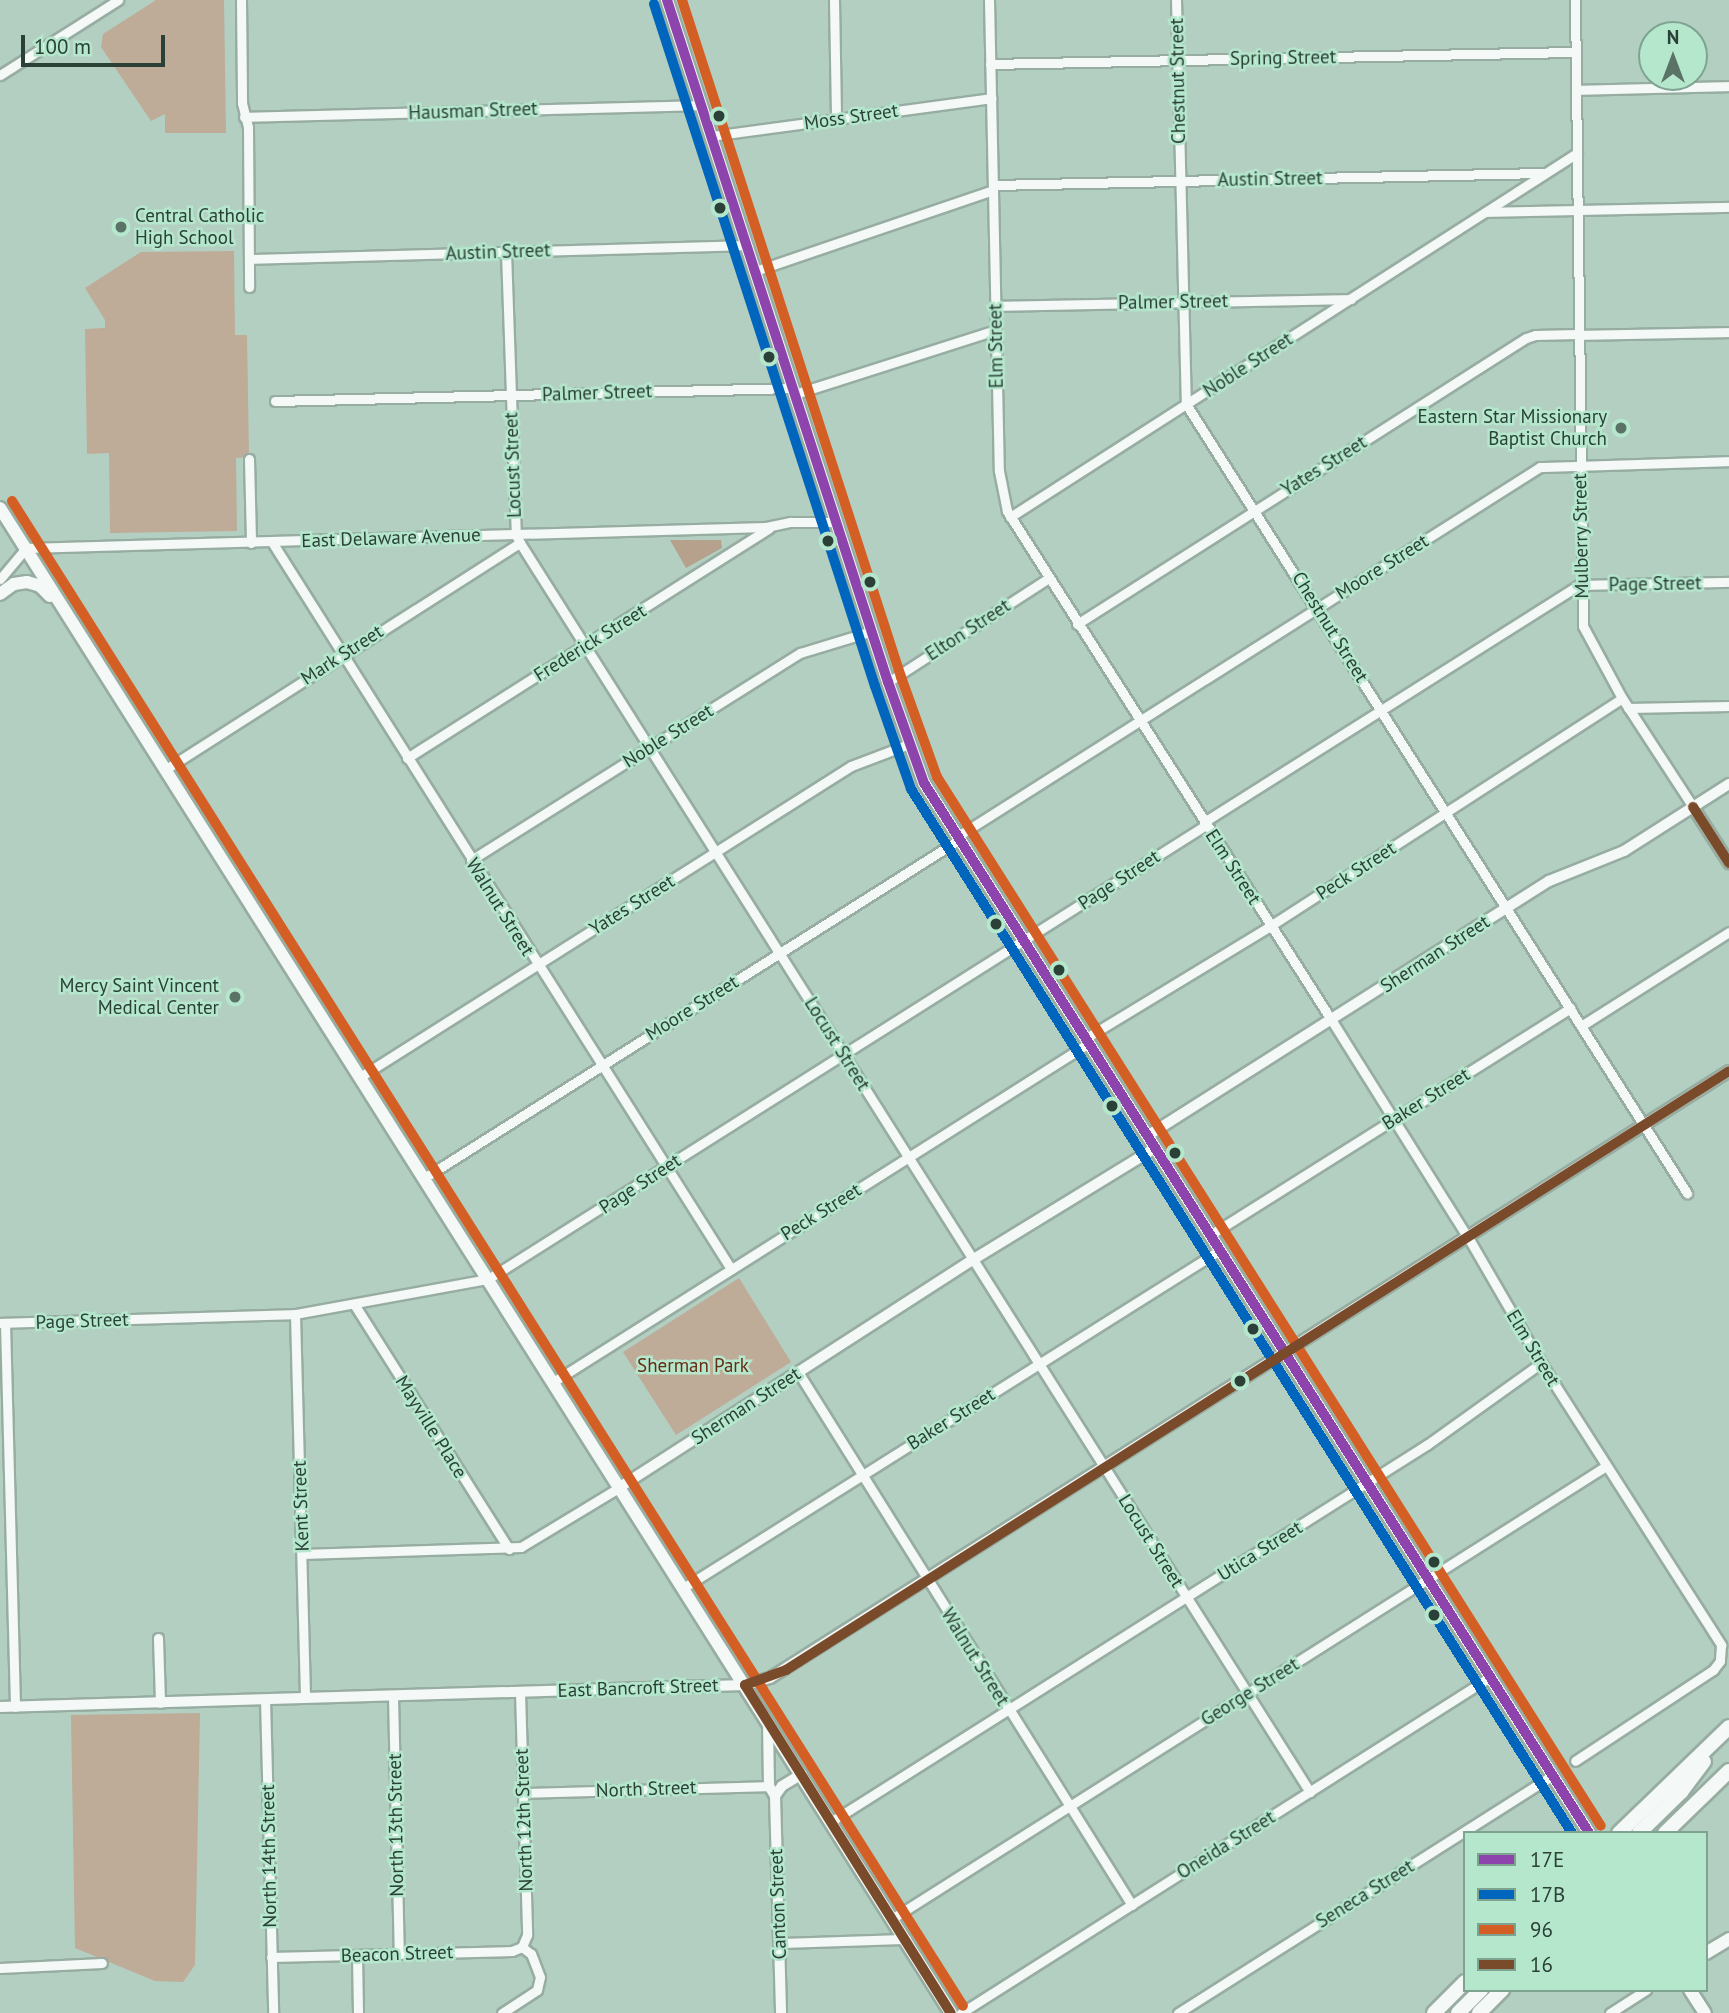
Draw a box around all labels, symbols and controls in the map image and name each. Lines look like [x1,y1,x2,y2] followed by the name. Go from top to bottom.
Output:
[1166,18,1190,144] street label: Chestnut Street
[24,21,168,65] scale bar
[1638,21,1708,91] north arrow
[1667,25,1679,49] text: N
[34,33,91,60] text: 100 m
[1230,46,1336,70] street label: Spring Street
[408,97,538,125] street label: Hausman Street
[802,99,900,135] street label: Moss Street
[712,109,726,123] unlabelled marker
[1217,167,1323,191] street label: Austin Street
[713,201,727,215] unlabelled marker
[135,205,264,249] place label: Central Catholic High School
[113,219,129,235] marker: Central Catholic High School
[445,239,551,265] street label: Austin Street
[1118,290,1228,314] street label: Palmer Street
[984,303,1008,389] street label: Elm Street
[1199,328,1297,402] street label: Noble Street
[762,350,776,364] unlabelled marker
[542,380,652,406] street label: Palmer Street
[1418,406,1607,450] place label: Eastern Star Missionary Baptist Church
[500,412,526,518] street label: Locust Street
[1613,420,1629,436] marker: Eastern Star Missionary Baptist Church
[1277,431,1371,501] street label: Yates Street
[1569,473,1593,599] street label: Mulberry Street
[301,523,481,553] street label: East Delaware Avenue
[1331,529,1433,605] street label: Moore Street
[821,534,835,548] unlabelled marker
[1287,568,1373,686] street label: Chestnut Street
[1608,572,1702,596] street label: Page Street
[863,575,877,589] unlabelled marker
[921,594,1015,666] street label: Elton Street
[529,599,651,687] street label: Frederick Street
[297,620,387,690] street label: Mark Street
[619,699,717,773] street label: Noble Street
[1200,825,1266,909] street label: Elm Street
[1312,837,1400,905] street label: Peck Street
[1074,845,1164,915] street label: Page Street
[461,854,539,960] street label: Walnut Street
[585,870,679,940] street label: Yates Street
[1376,910,1494,998] street label: Sherman Street
[989,917,1003,931] unlabelled marker
[1052,963,1066,977] unlabelled marker
[641,970,743,1046] street label: Moore Street
[58,975,219,1019] place label: Mercy Saint Vincent Medical Center
[225,987,245,1007] marker: Mercy Saint Vincent Medical Center
[799,993,875,1095] street label: Locust Street
[1378,1063,1474,1135] street label: Baker Street
[1105,1099,1119,1113] unlabelled marker
[1168,1146,1182,1160] unlabelled marker
[595,1149,685,1219] street label: Page Street
[777,1178,865,1246] street label: Peck Street
[1501,1306,1565,1390] street label: Elm Street
[35,1308,129,1334] street label: Page Street
[1246,1322,1260,1336] unlabelled marker
[637,1355,749,1377] park label: Sherman Park
[687,1362,805,1450] street label: Sherman Street
[390,1371,472,1483] street label: Mayville Place
[1233,1374,1247,1388] unlabelled marker
[903,1383,999,1455] street label: Baker Street
[288,1460,314,1552] street label: Kent Street
[1113,1490,1189,1592] street label: Locust Street
[1213,1516,1307,1586] street label: Utica Street
[1427,1555,1441,1569] unlabelled marker
[936,1604,1014,1710] street label: Walnut Street
[1427,1608,1441,1622] unlabelled marker
[1197,1653,1303,1731] street label: George Street
[557,1674,719,1702] street label: East Bancroft Street
[510,1748,538,1892] street label: North 12th Street
[383,1753,409,1897] street label: North 13th Street
[595,1776,697,1802] street label: North Street
[256,1784,282,1928] street label: North 14th Street
[1173,1806,1279,1884] street label: Oneida Street
[1463,1831,1708,1992] legend
[1530,1846,1564,1873] text: 17E
[765,1848,791,1960] street label: Canton Street
[1312,1855,1418,1933] street label: Seneca Street
[1530,1881,1565,1908] text: 17B
[1530,1916,1553,1943] text: 96
[340,1941,454,1967] street label: Beacon Street
[1530,1951,1553,1978] text: 16

